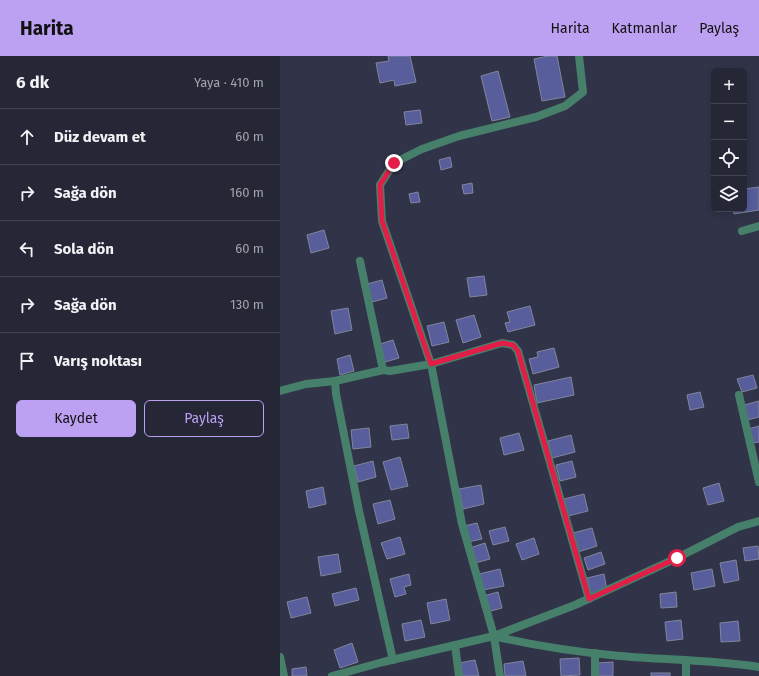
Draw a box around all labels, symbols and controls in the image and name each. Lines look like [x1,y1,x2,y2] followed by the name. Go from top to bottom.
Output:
[20,17,74,40] text: Harita
[551,20,590,37] text: Harita
[612,20,677,37] text: Katmanlar
[699,20,739,37] text: Paylaş
[711,68,747,212] map controls
[711,68,747,104] button: +
[16,72,49,93] text: 6 dk
[194,75,264,90] text: Yaya · 410 m
[711,104,747,140] button: −
[16,126,38,148] icon: ahead
[54,128,146,146] text: Düz devam et
[235,129,264,144] text: 60 m
[711,140,747,176] button: locate
[385,154,403,172] route end
[711,176,747,212] button: layers
[16,182,38,204] icon: right
[54,184,117,202] text: Sağa dön
[230,185,264,200] text: 160 m
[16,238,38,260] icon: left
[54,240,114,258] text: Sola dön
[235,241,264,256] text: 60 m
[16,294,38,316] icon: right
[54,296,117,314] text: Sağa dön
[230,297,264,312] text: 130 m
[16,350,38,372] icon: arrive
[54,352,142,370] text: Varış noktası
[16,400,136,437] button: Kaydet
[144,400,264,437] button: Paylaş
[668,549,686,567] route start

